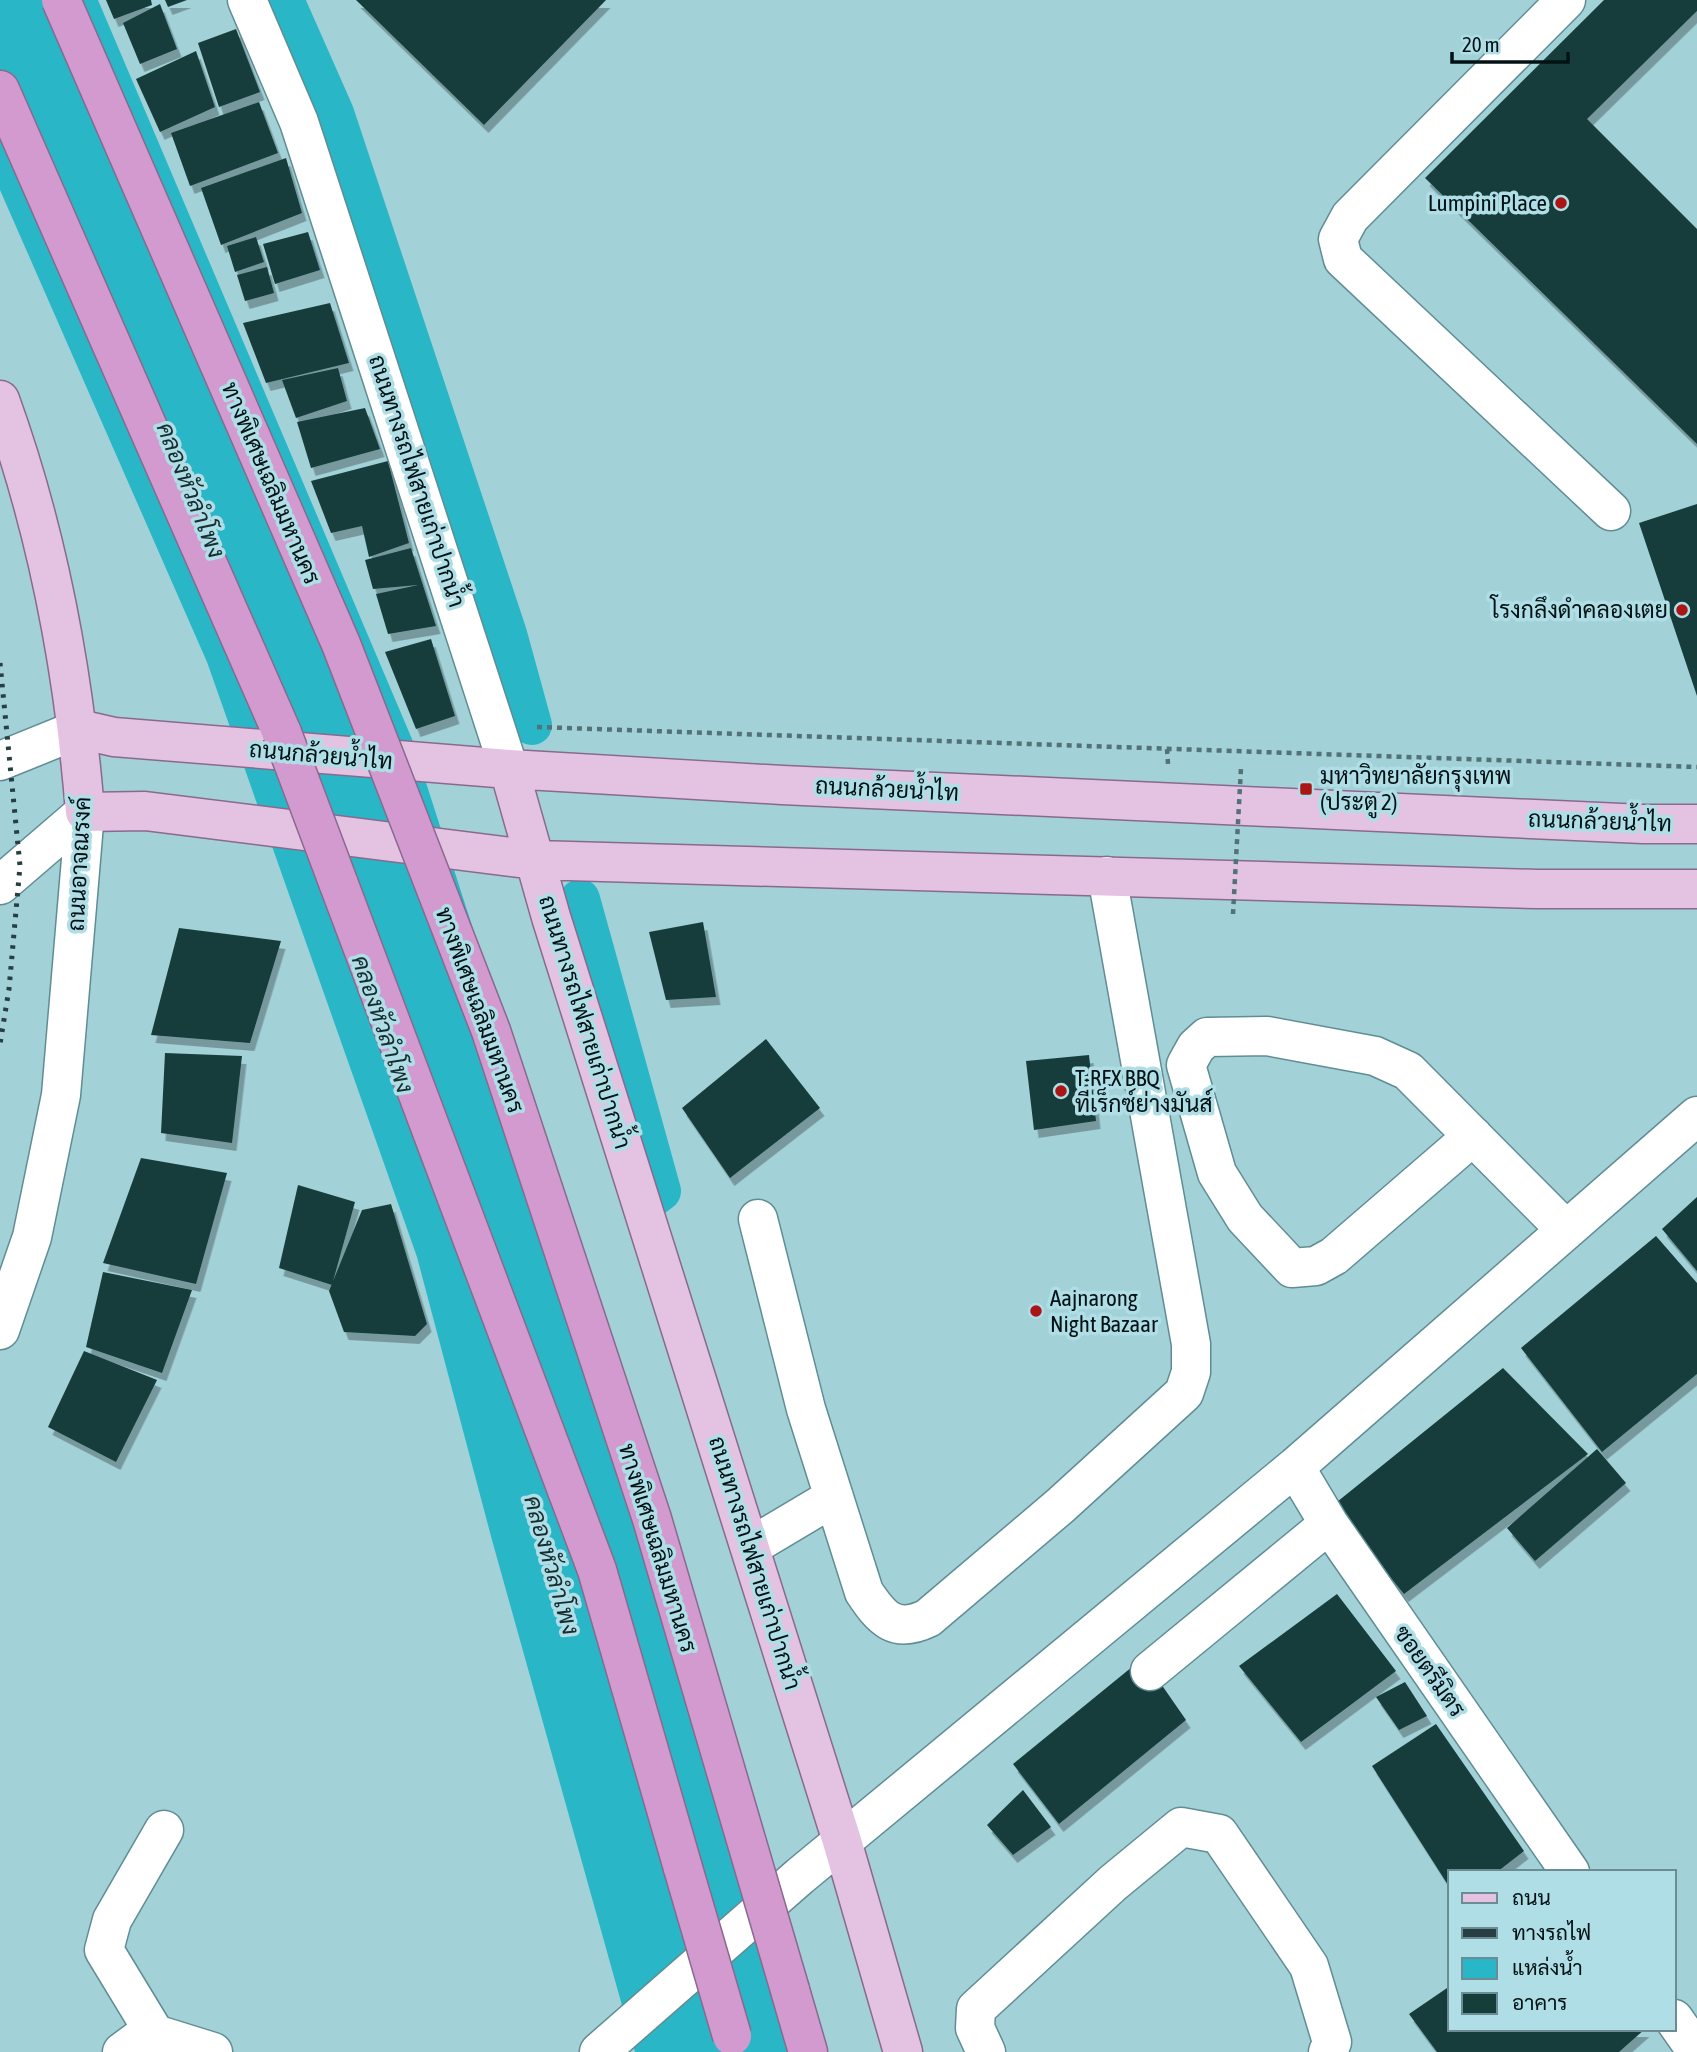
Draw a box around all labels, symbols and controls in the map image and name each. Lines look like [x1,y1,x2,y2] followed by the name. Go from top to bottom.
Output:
[1452,21,1568,65] scale bar
[1462,32,1500,56] text: 20 m
[1428,190,1547,216] place label: Lumpini Place
[1553,195,1569,211] marker: Lumpini Place
[364,349,477,610] street label: ถนนทางรถไฟสายเก่าปากน้ำ
[217,378,326,588] street label: ทางพิเศษเฉลิมมหานคร
[152,418,232,562] water label: คลองหัวลำโพง
[1489,594,1668,623] place label: โรงกลึงดำคลองเตย
[1674,602,1690,618] marker: โรงกลึงดำคลองเตย
[248,729,395,774] street label: ถนนกล้วยน้ำไท
[1320,762,1511,819] place label: มหาวิทยาลัยกรุงเทพ (ประตู 2)
[814,765,960,806] street label: ถนนกล้วยน้ำไท
[1298,781,1314,797] marker: มหาวิทยาลัยกรุงเทพ (ประตู 2)
[59,796,96,932] street label: ถนนอาจณรงค์
[1528,798,1673,837] street label: ถนนกล้วยน้ำไท
[534,890,643,1152] street label: ถนนทางรถไฟสายเก่าปากน้ำ
[431,903,530,1116] street label: ทางพิเศษเฉลิมมหานคร
[347,951,421,1096] water label: คลองหัวลำโพง
[1075,1065,1213,1117] place label: T-REX BBQ ทีเร็กซ์ย่างมันส์
[1053,1083,1069,1099] marker: T-REX BBQ ทีเร็กซ์ย่างมันส์
[1050,1285,1159,1337] place label: Aajnarong Night Bazaar
[1028,1303,1044,1319] marker: Aajnarong Night Bazaar
[704,1431,813,1693] street label: ถนนทางรถไฟสายเก่าปากน้ำ
[614,1440,703,1656] street label: ทางพิเศษเฉลิมมหานคร
[519,1492,587,1638] water label: คลองหัวลำโพง
[1389,1619,1472,1722] street label: ซอยตรีมิตร
[1448,1870,1676,2031] legend
[1512,1885,1551,1909] text: ถนน
[1512,1920,1591,1944] text: ทางรถไฟ
[1512,1950,1583,1979] text: แหล่งน้ำ
[1512,1990,1568,2014] text: อาคาร

